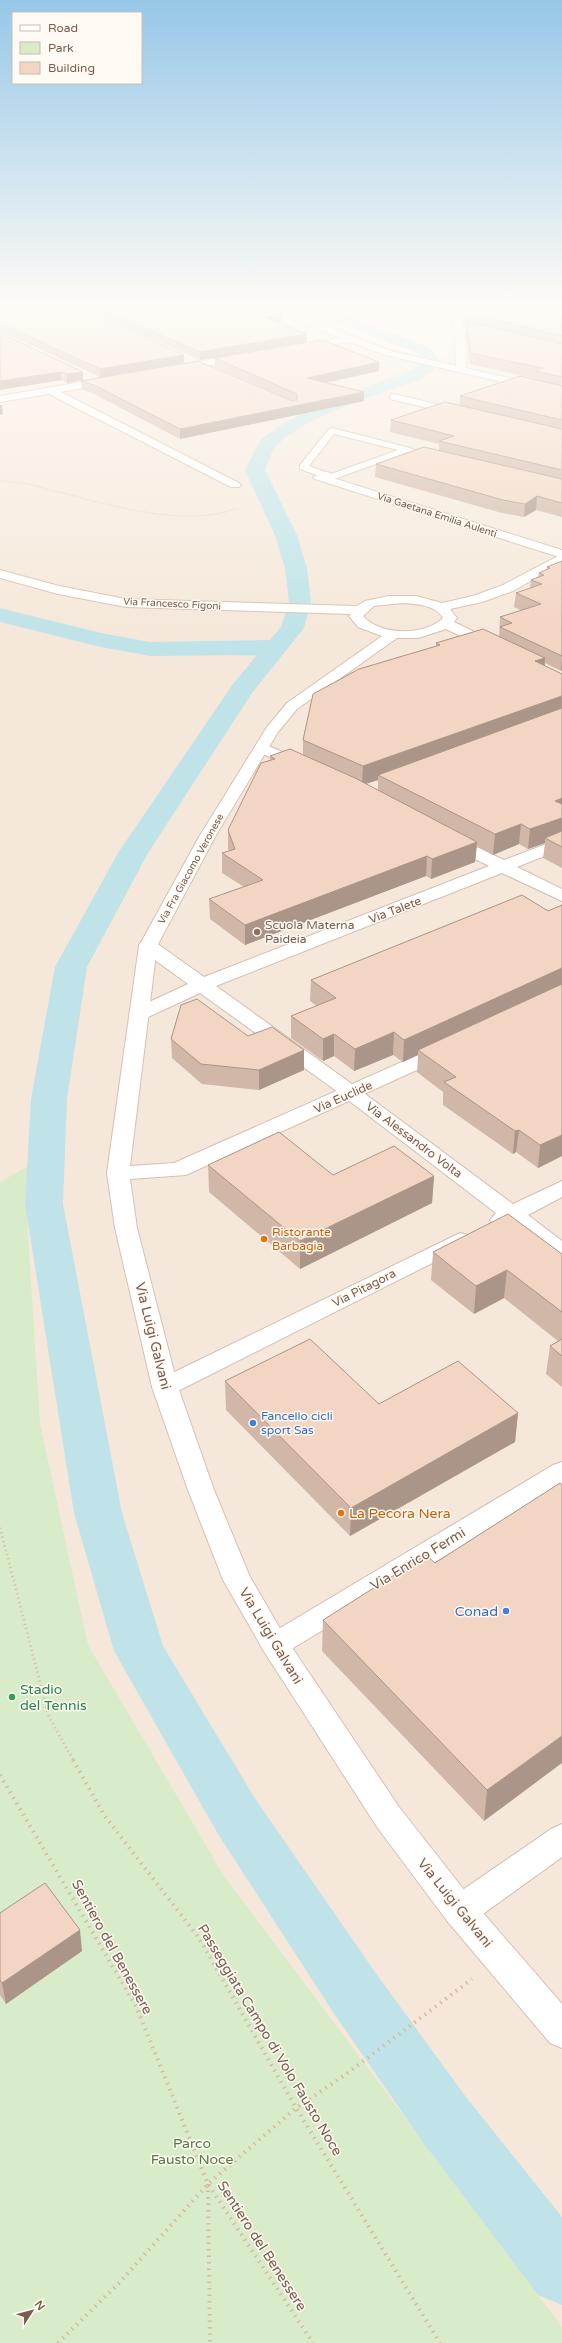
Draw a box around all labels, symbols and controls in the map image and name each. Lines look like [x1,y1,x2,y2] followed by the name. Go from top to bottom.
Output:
[12,12,142,84] legend
[48,21,78,35] text: Road
[48,41,74,55] text: Park
[48,61,95,75] text: Building
[376,490,498,540] street label: Via Gaetana Emilia Aulenti
[123,595,221,613] street label: Via Francesco Figoni
[156,811,227,926] street label: Via Fra Giacomo Veronese
[367,893,423,926] street label: Via Talete
[265,918,354,946] place label: Scuola Materna Paideia
[252,927,262,937] marker: Scuola Materna Paideia
[312,1078,375,1116] street label: Via Euclide
[363,1099,465,1181] street label: Via Alessandro Volta
[272,1225,331,1253] place label: Ristorante Barbagia
[259,1234,269,1244] marker: Ristorante Barbagia
[330,1266,398,1310] street label: Via Pitagora
[131,1281,175,1391] street label: Via Luigi Galvani
[261,1409,333,1437] place label: Fancello cicli sport Sas
[248,1418,258,1428] marker: Fancello cicli sport Sas
[349,1505,451,1522] place label: La Pecora Nera
[336,1508,346,1518] marker: La Pecora Nera
[367,1524,469,1594] street label: Via Enrico Fermi
[235,1585,307,1687] street label: Via Luigi Galvani
[455,1603,498,1620] place label: Conad
[501,1606,511,1616] marker: Conad
[20,1681,87,1714] place label: Stadio del Tennis
[7,1692,17,1702] marker: Stadio del Tennis
[414,1855,496,1951] street label: Via Luigi Galvani
[68,1877,156,2017] street label: Sentiero del Benessere
[194,1921,346,2159] street label: Passeggiata Campo di Volo Fausto Noce
[151,2135,233,2168] park label: Parco Fausto Noce
[214,2178,310,2314] street label: Sentiero del Benessere
[12,2291,52,2331] north arrow
[32,2298,48,2313] text: N

